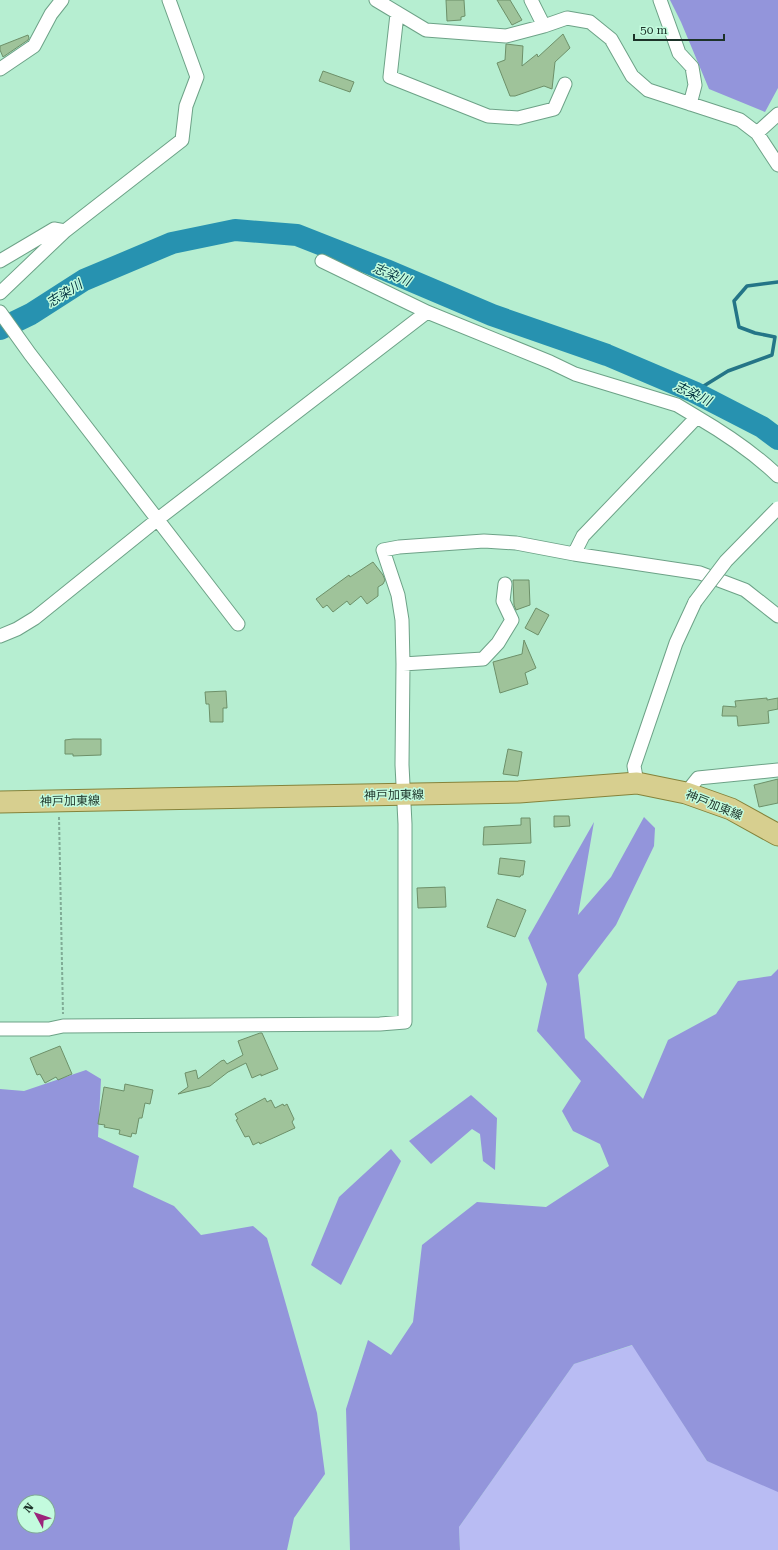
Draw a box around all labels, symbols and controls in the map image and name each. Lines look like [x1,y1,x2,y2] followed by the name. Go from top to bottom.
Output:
[634,16,724,42] scale bar
[640,23,667,37] text: 50 m
[371,260,415,289] water label: 志染川
[44,276,86,310] water label: 志染川
[672,378,715,409] water label: 志染川
[364,787,424,803] street label: 神戸加東線
[684,787,744,823] street label: 神戸加東線
[40,793,100,809] street label: 神戸加東線
[16,1494,56,1534] north arrow
[21,1500,37,1515] text: N

